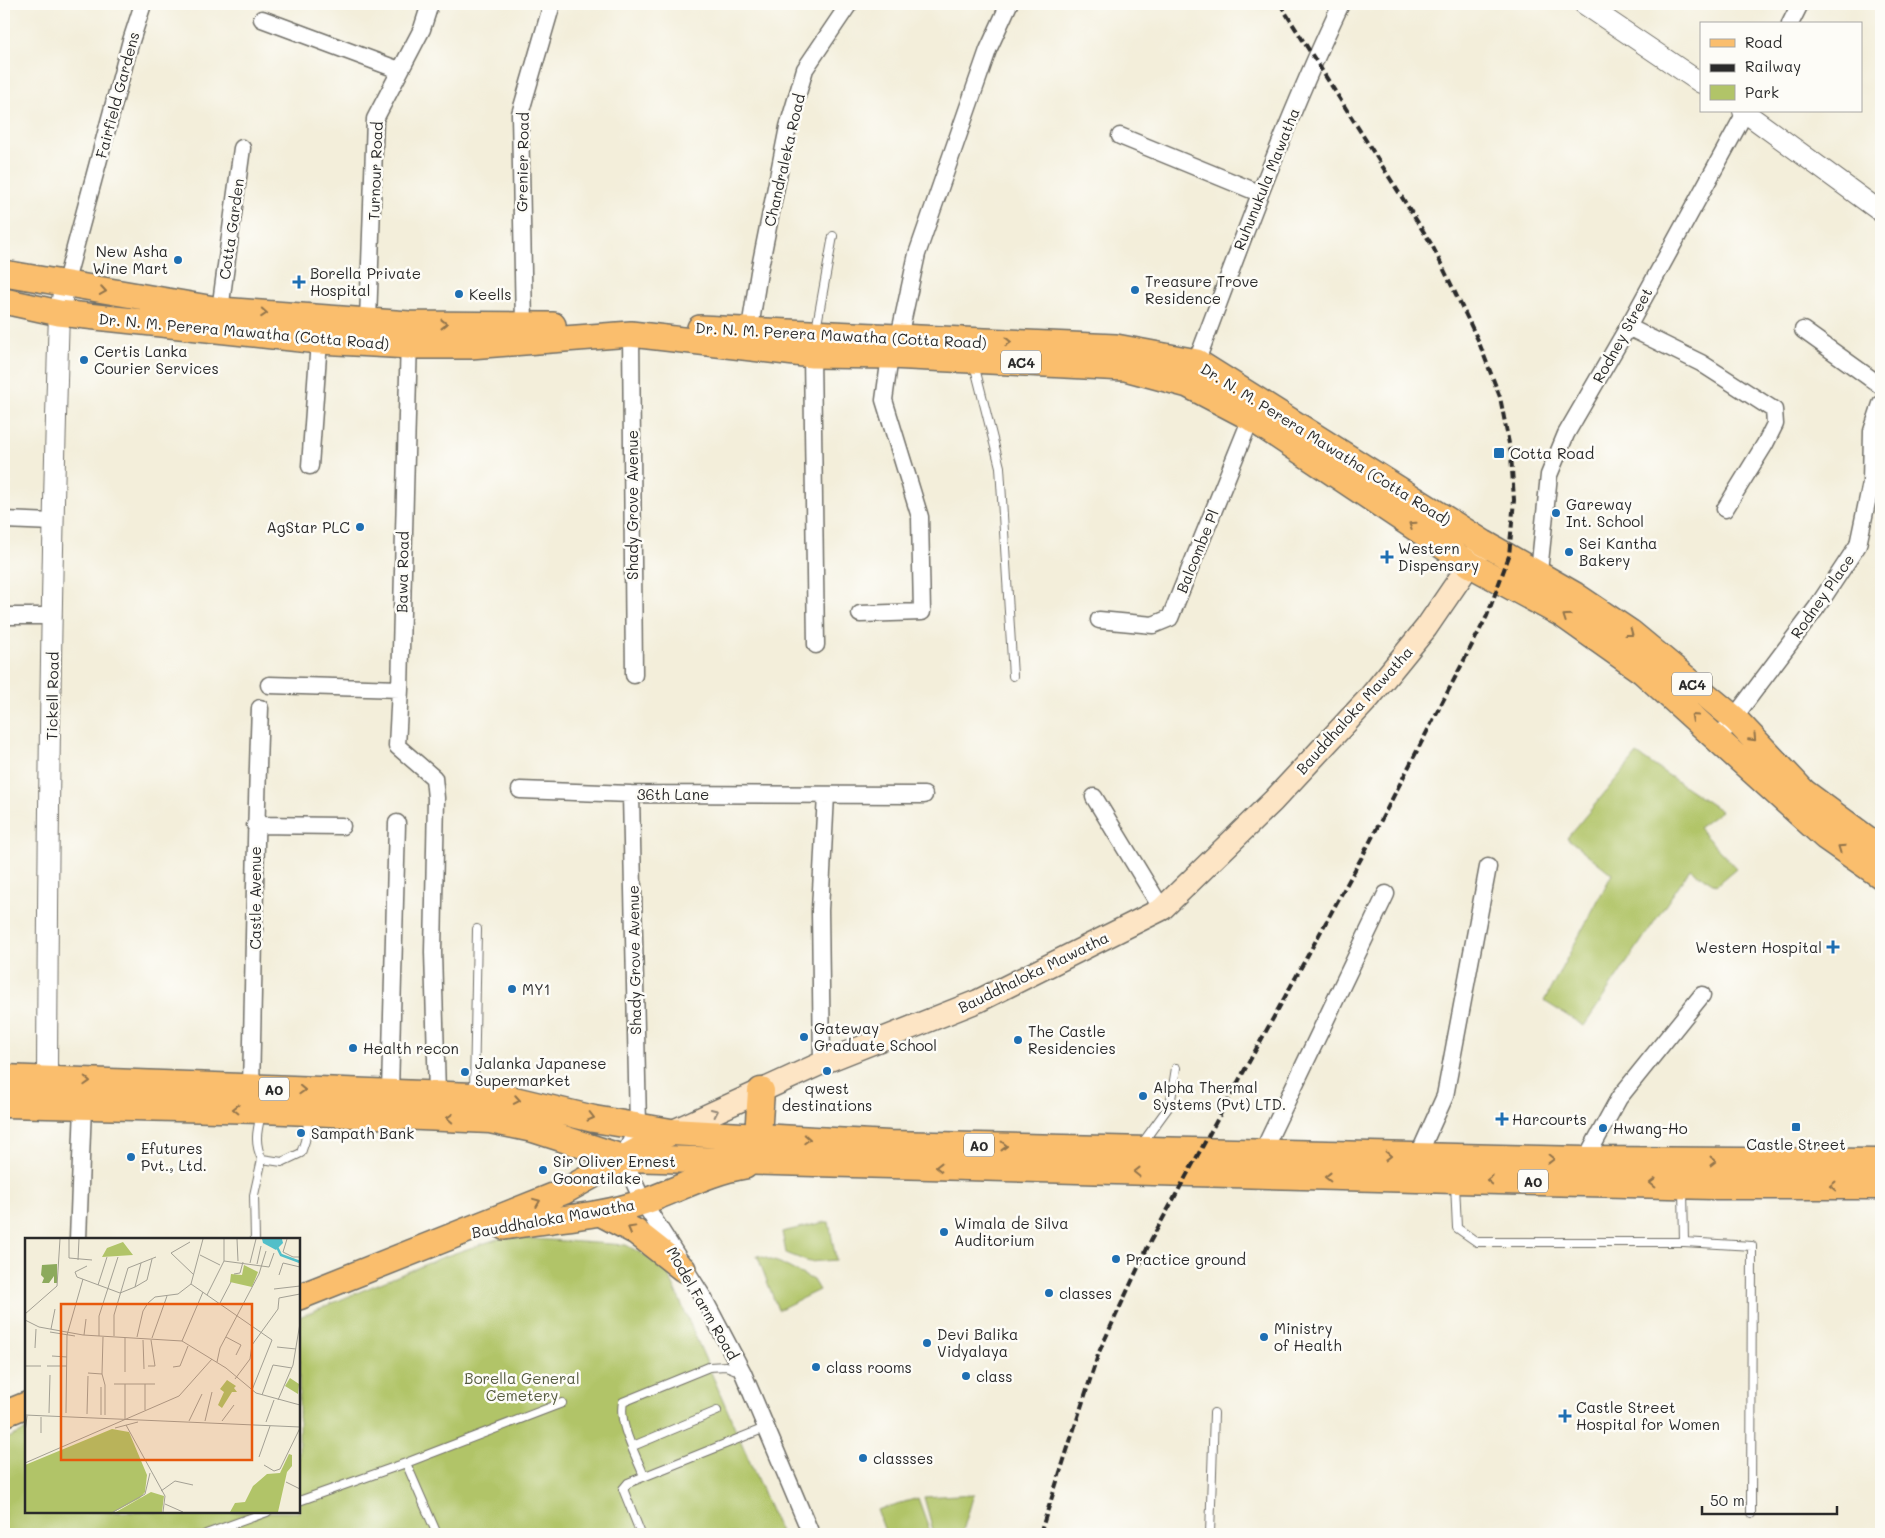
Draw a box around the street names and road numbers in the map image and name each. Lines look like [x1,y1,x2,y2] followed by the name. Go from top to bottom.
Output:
[91,30,143,160] street label: Fairfield Gardens
[759,92,809,228] street label: Chandraleka Road
[1228,105,1304,253] street label: Ruhunukula Mawatha
[511,112,533,212] street label: Grenier Road
[363,121,387,221] street label: Turnour Road
[214,177,248,281] street label: Cotta Garden
[1588,284,1656,386] street label: Rodney Street
[98,308,390,354] street label: Dr. N. M. Perera Mawatha (Cotta Road)
[695,317,987,353] street label: Dr. N. M. Perera Mawatha (Cotta Road)
[1001,351,1041,374] road number: AC4
[1197,358,1455,530] street label: Dr. N. M. Perera Mawatha (Cotta Road)
[622,430,642,580] street label: Shady Grove Avenue
[1171,506,1223,596] street label: Balcombe Pl
[391,531,413,613] street label: Bawa Road
[1786,550,1858,642] street label: Rodney Place
[1291,642,1417,778] street label: Bauddhaloka Mawatha
[41,651,63,741] street label: Tickell Road
[1672,672,1712,696] road number: AC4
[637,784,709,804] street label: 36th Lane
[245,846,265,950] street label: Castle Avenue
[623,885,645,1035] street label: Shady Grove Avenue
[954,927,1112,1017] street label: Bauddhaloka Mawatha
[259,1078,289,1100] road number: A0
[964,1134,994,1156] road number: A0
[1518,1170,1548,1192] road number: A0
[470,1194,636,1242] street label: Bauddhaloka Mawatha
[662,1243,744,1363] street label: Model Farm Road

